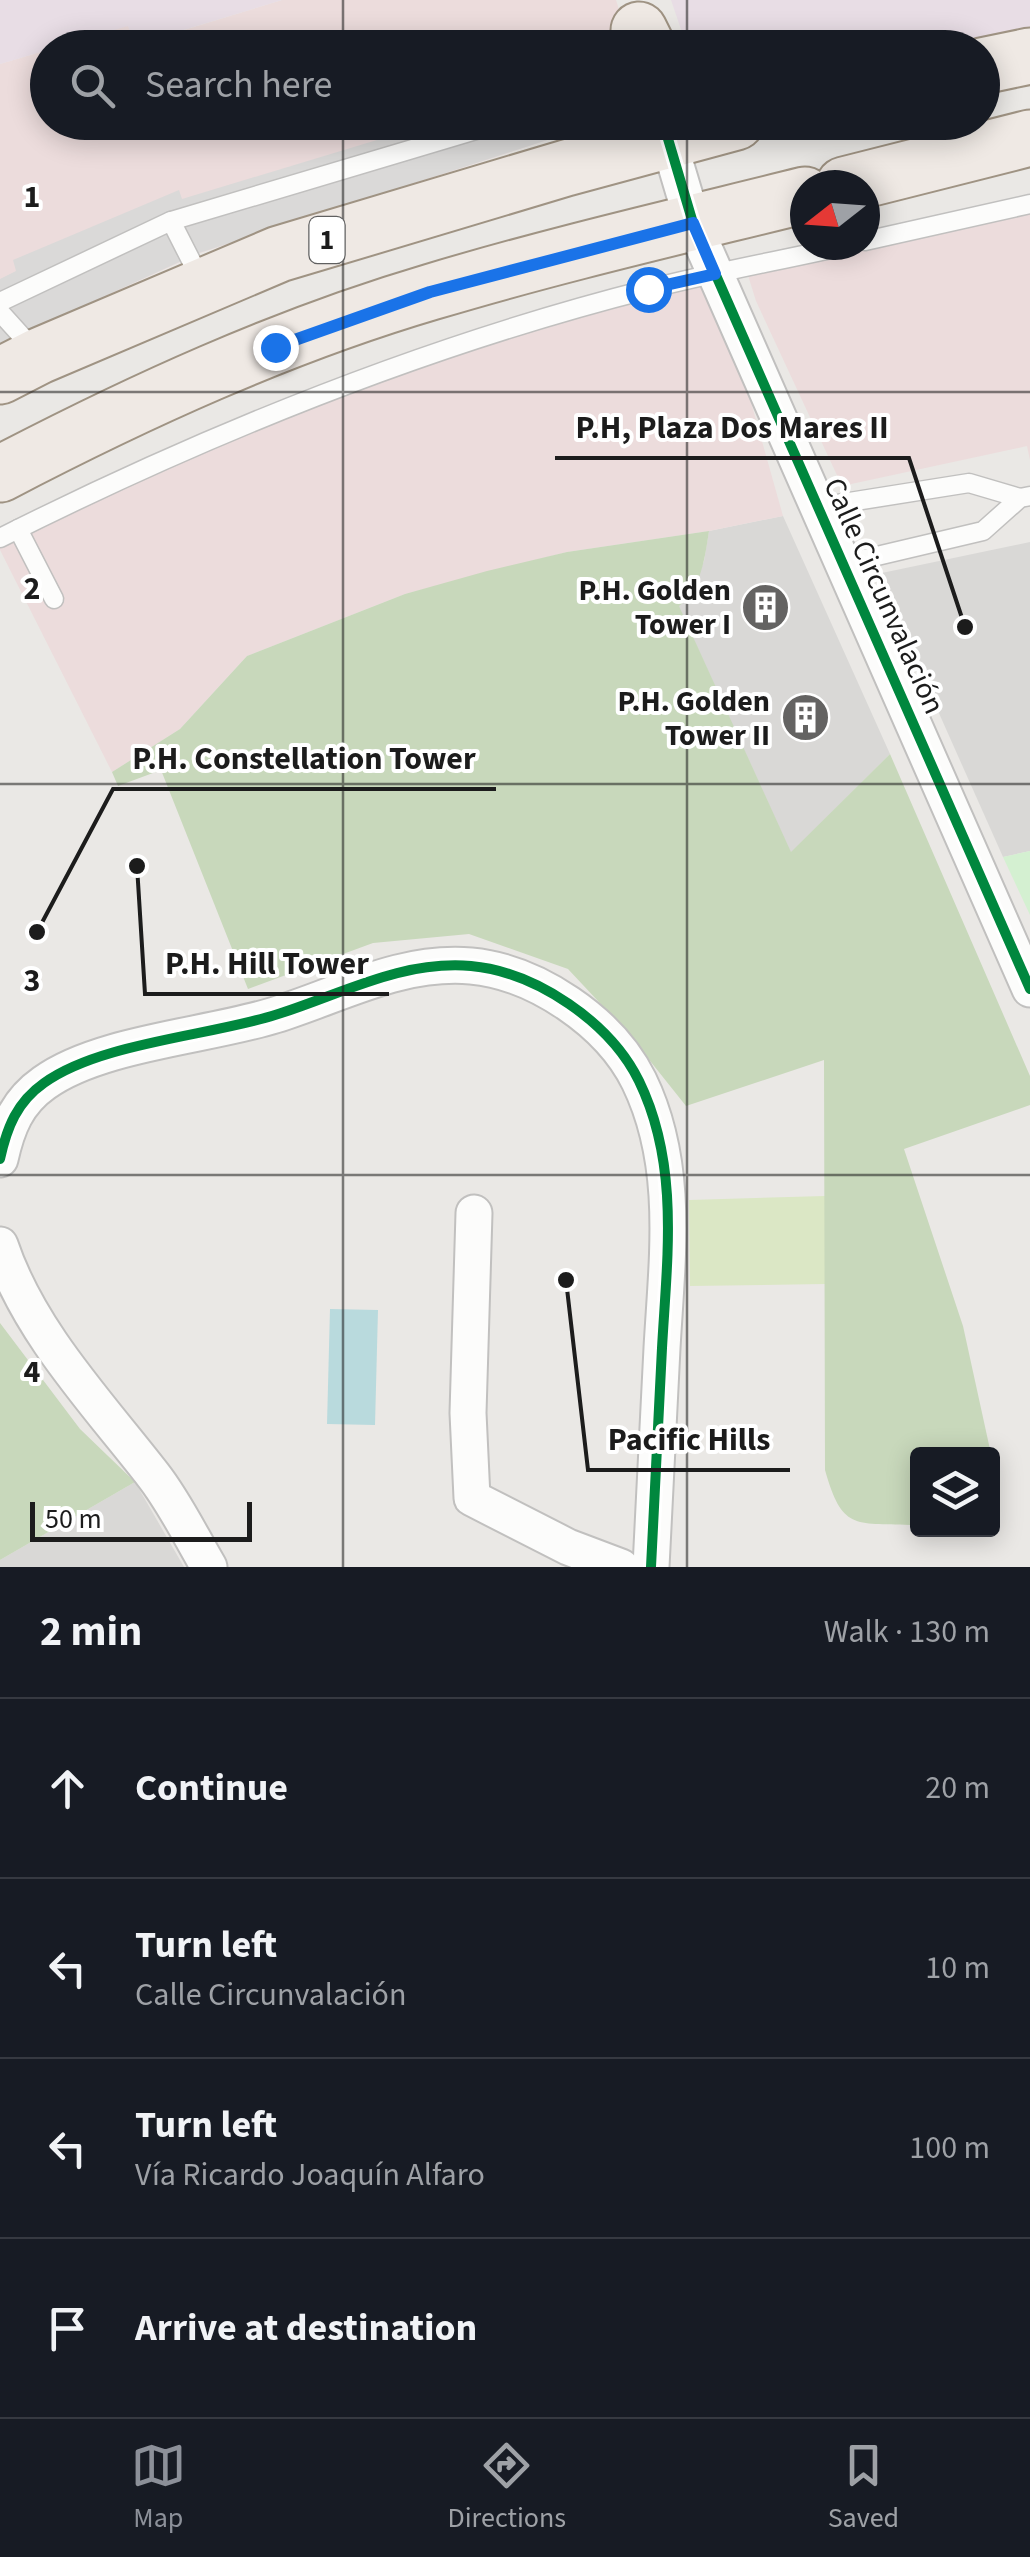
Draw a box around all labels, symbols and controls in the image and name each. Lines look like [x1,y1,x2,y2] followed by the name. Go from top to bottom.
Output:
[30,30,1000,140] search box
[65,58,120,113] icon: search
[145,58,332,112] text: Search here
[790,170,880,260] north arrow
[24,174,40,220] text: 1
[310,217,344,263] road number: 1
[626,267,672,313] route start
[253,325,299,371] route end
[555,396,909,458] callout: P.H, Plaza Dos Mares II
[575,405,889,451] text: P.H, Plaza Dos Mares II
[813,471,955,721] street label: Calle Circunvalación
[24,566,40,612] text: 2
[579,569,731,646] place label: P.H. Golden Tower I
[740,581,792,633] building icon: P.H. Golden Tower I
[618,680,770,757] place label: P.H. Golden Tower II
[779,692,831,744] building icon: P.H. Golden Tower II
[113,727,496,789] callout: P.H. Constellation Tower
[132,736,476,782] text: P.H. Constellation Tower
[145,932,389,994] callout: P.H. Hill Tower
[165,941,369,987] text: P.H. Hill Tower
[24,958,40,1004] text: 3
[24,1349,41,1395] text: 4
[588,1408,790,1470] callout: Pacific Hills
[608,1417,770,1463] text: Pacific Hills
[910,1447,1000,1537] map controls
[910,1447,1000,1537] button: layers
[30,1497,252,1542] scale bar
[45,1499,102,1539] text: 50 m
[40,1602,142,1662] text: 2 min
[824,1609,990,1655] text: Walk · 130 m
[40,1761,95,1816] icon: ahead
[135,1761,288,1815] text: Continue
[925,1765,990,1811] text: 20 m
[135,1918,277,1972] text: Turn left
[40,1941,95,1996] icon: left
[925,1945,990,1991] text: 10 m
[135,1972,406,2018] text: Calle Circunvalación
[135,2098,277,2152] text: Turn left
[40,2121,95,2176] icon: left
[909,2125,990,2171] text: 100 m
[135,2152,485,2198] text: Vía Ricardo Joaquín Alfaro
[40,2301,95,2356] icon: arrive
[135,2301,477,2355] text: Arrive at destination
[131,2438,186,2538] tab: Map
[448,2438,566,2538] tab: Directions
[828,2438,899,2538] tab: Saved

